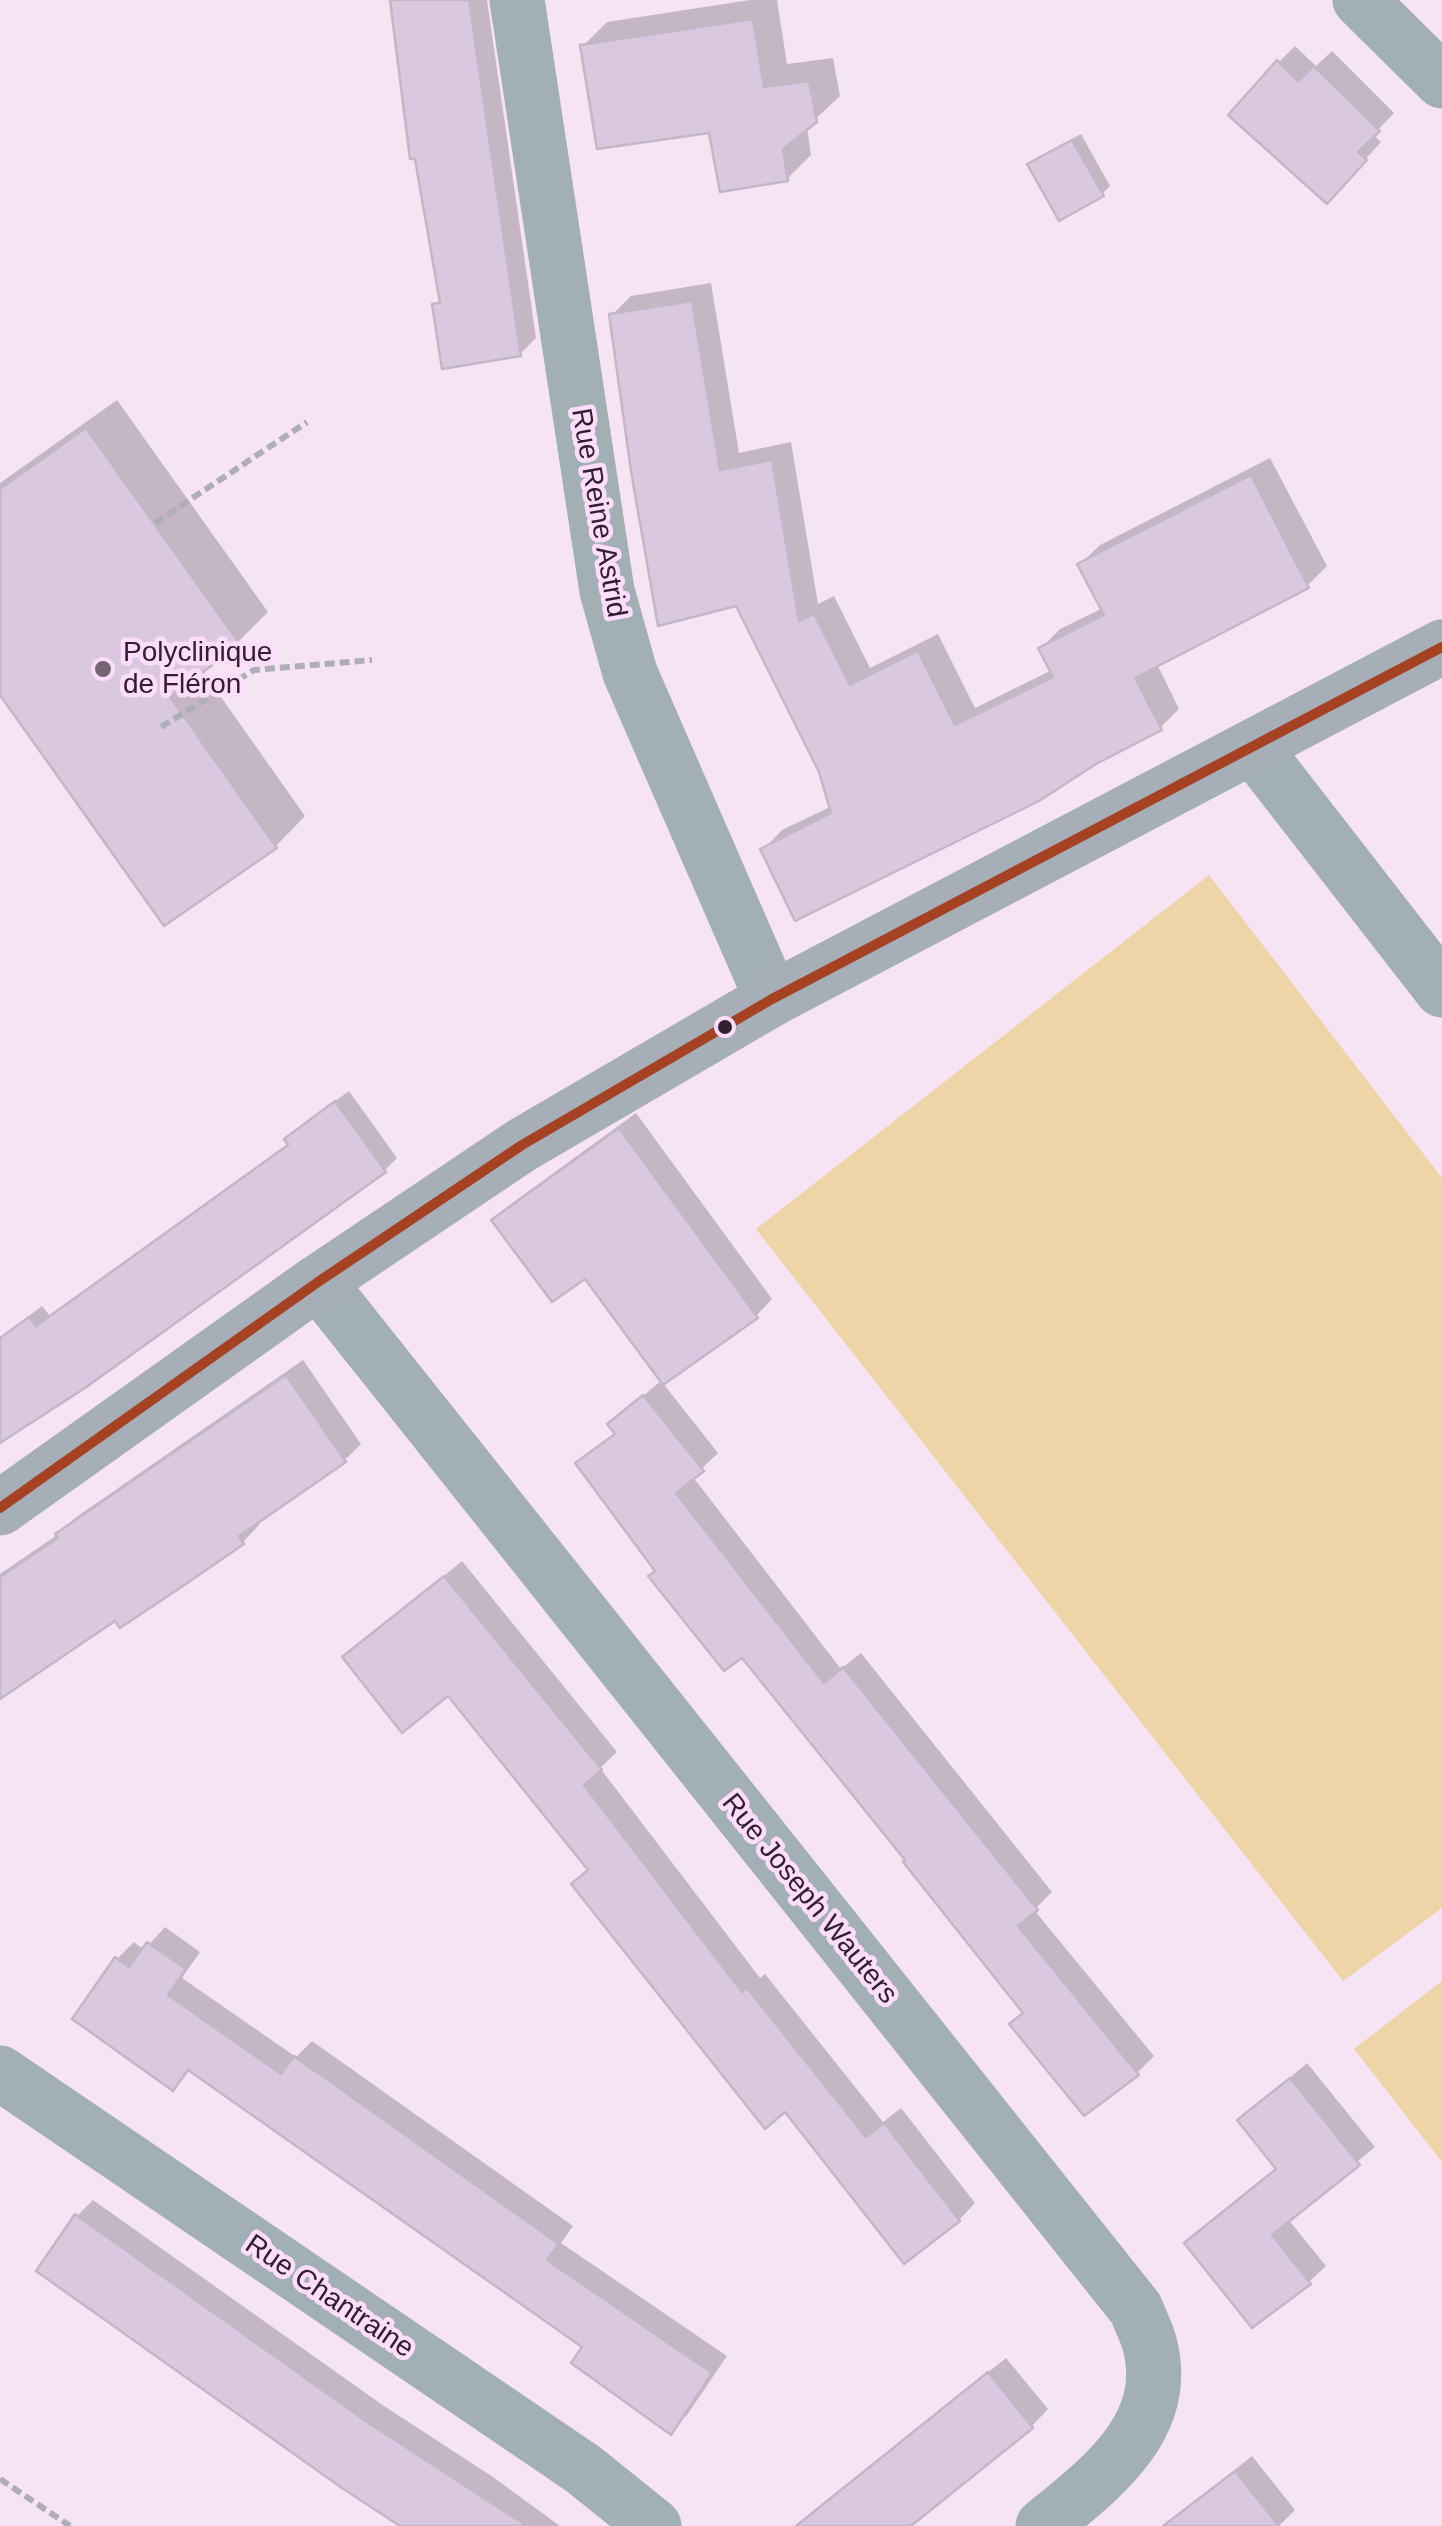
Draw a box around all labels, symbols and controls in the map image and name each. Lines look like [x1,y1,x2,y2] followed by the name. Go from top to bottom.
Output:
[563,406,633,620] street label: Rue Reine Astrid
[123,636,272,702] place label: Polyclinique de Fléron
[92,658,114,680] marker: Polyclinique de Fléron
[715,1017,735,1037] unlabelled marker
[714,1787,904,2011] street label: Rue Joseph Wauters
[238,2228,420,2366] street label: Rue Chantraine

